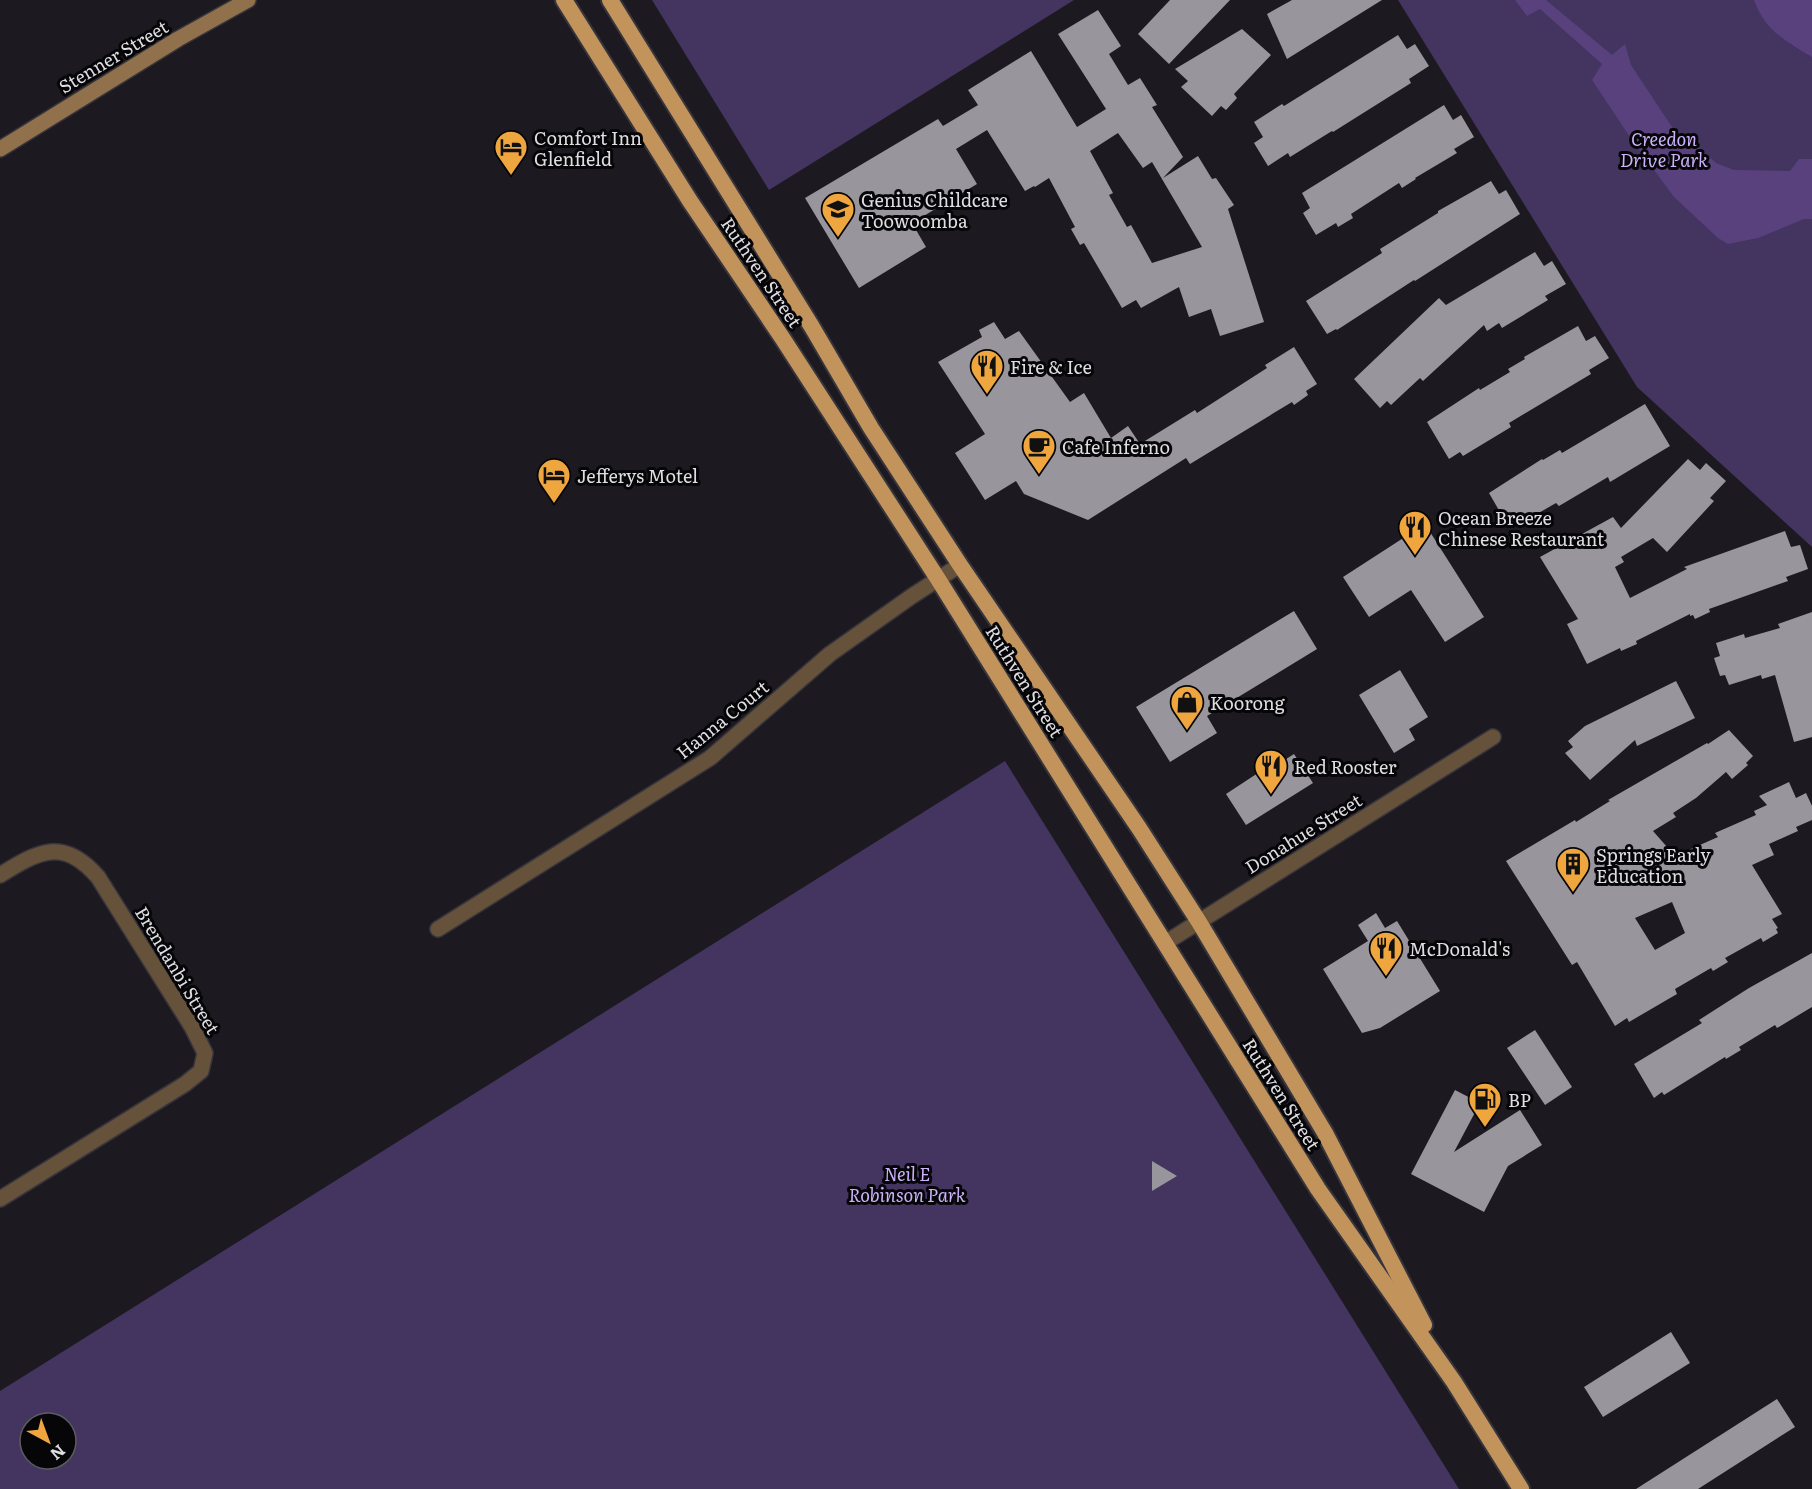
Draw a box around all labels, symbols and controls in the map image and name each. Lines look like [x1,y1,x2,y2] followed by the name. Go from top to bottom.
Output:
[53,12,173,99] street label: Stenner Street
[534,124,642,172] place label: Comfort Inn Glenfield
[1620,125,1708,173] park label: Creedon Drive Park
[493,129,529,176] hotel icon: Comfort Inn Glenfield
[861,186,1008,234] place label: Genius Childcare Toowoomba
[820,191,856,238] school or university icon: Genius Childcare Toowoomba
[715,211,809,333] street label: Ruthven Street
[969,348,1005,395] restaurant icon: Fire & Ice
[1010,353,1092,380] place label: Fire & Ice
[1021,428,1057,475] cafe icon: Cafe Inferno
[1062,433,1170,460] place label: Cafe Inferno
[536,457,572,504] hotel icon: Jefferys Motel
[577,462,698,489] place label: Jefferys Motel
[1438,504,1605,552] place label: Ocean Breeze Chinese Restaurant
[1397,509,1433,556] restaurant icon: Ocean Breeze Chinese Restaurant
[980,620,1071,743] street label: Ruthven Street
[670,673,775,765] street label: Hanna Court
[1169,684,1205,731] shop icon: Koorong
[1210,689,1286,716] place label: Koorong
[1253,748,1289,795] restaurant icon: Red Rooster
[1294,753,1397,780] place label: Red Rooster
[1239,786,1367,880] street label: Donahue Street
[1596,841,1711,889] place label: Springs Early Education
[1555,846,1591,893] building icon: Springs Early Education
[129,901,227,1040] street label: Brendanbi Street
[1368,930,1404,977] restaurant icon: McDonald's
[1409,935,1510,962] place label: McDonald's
[1237,1033,1328,1156] street label: Ruthven Street
[1467,1081,1503,1128] fuel station icon: BP
[1508,1086,1531,1113] place label: BP
[848,1160,966,1208] park label: Neil E Robinson Park
[18,1411,78,1471] north arrow
[46,1440,71,1467] text: N

